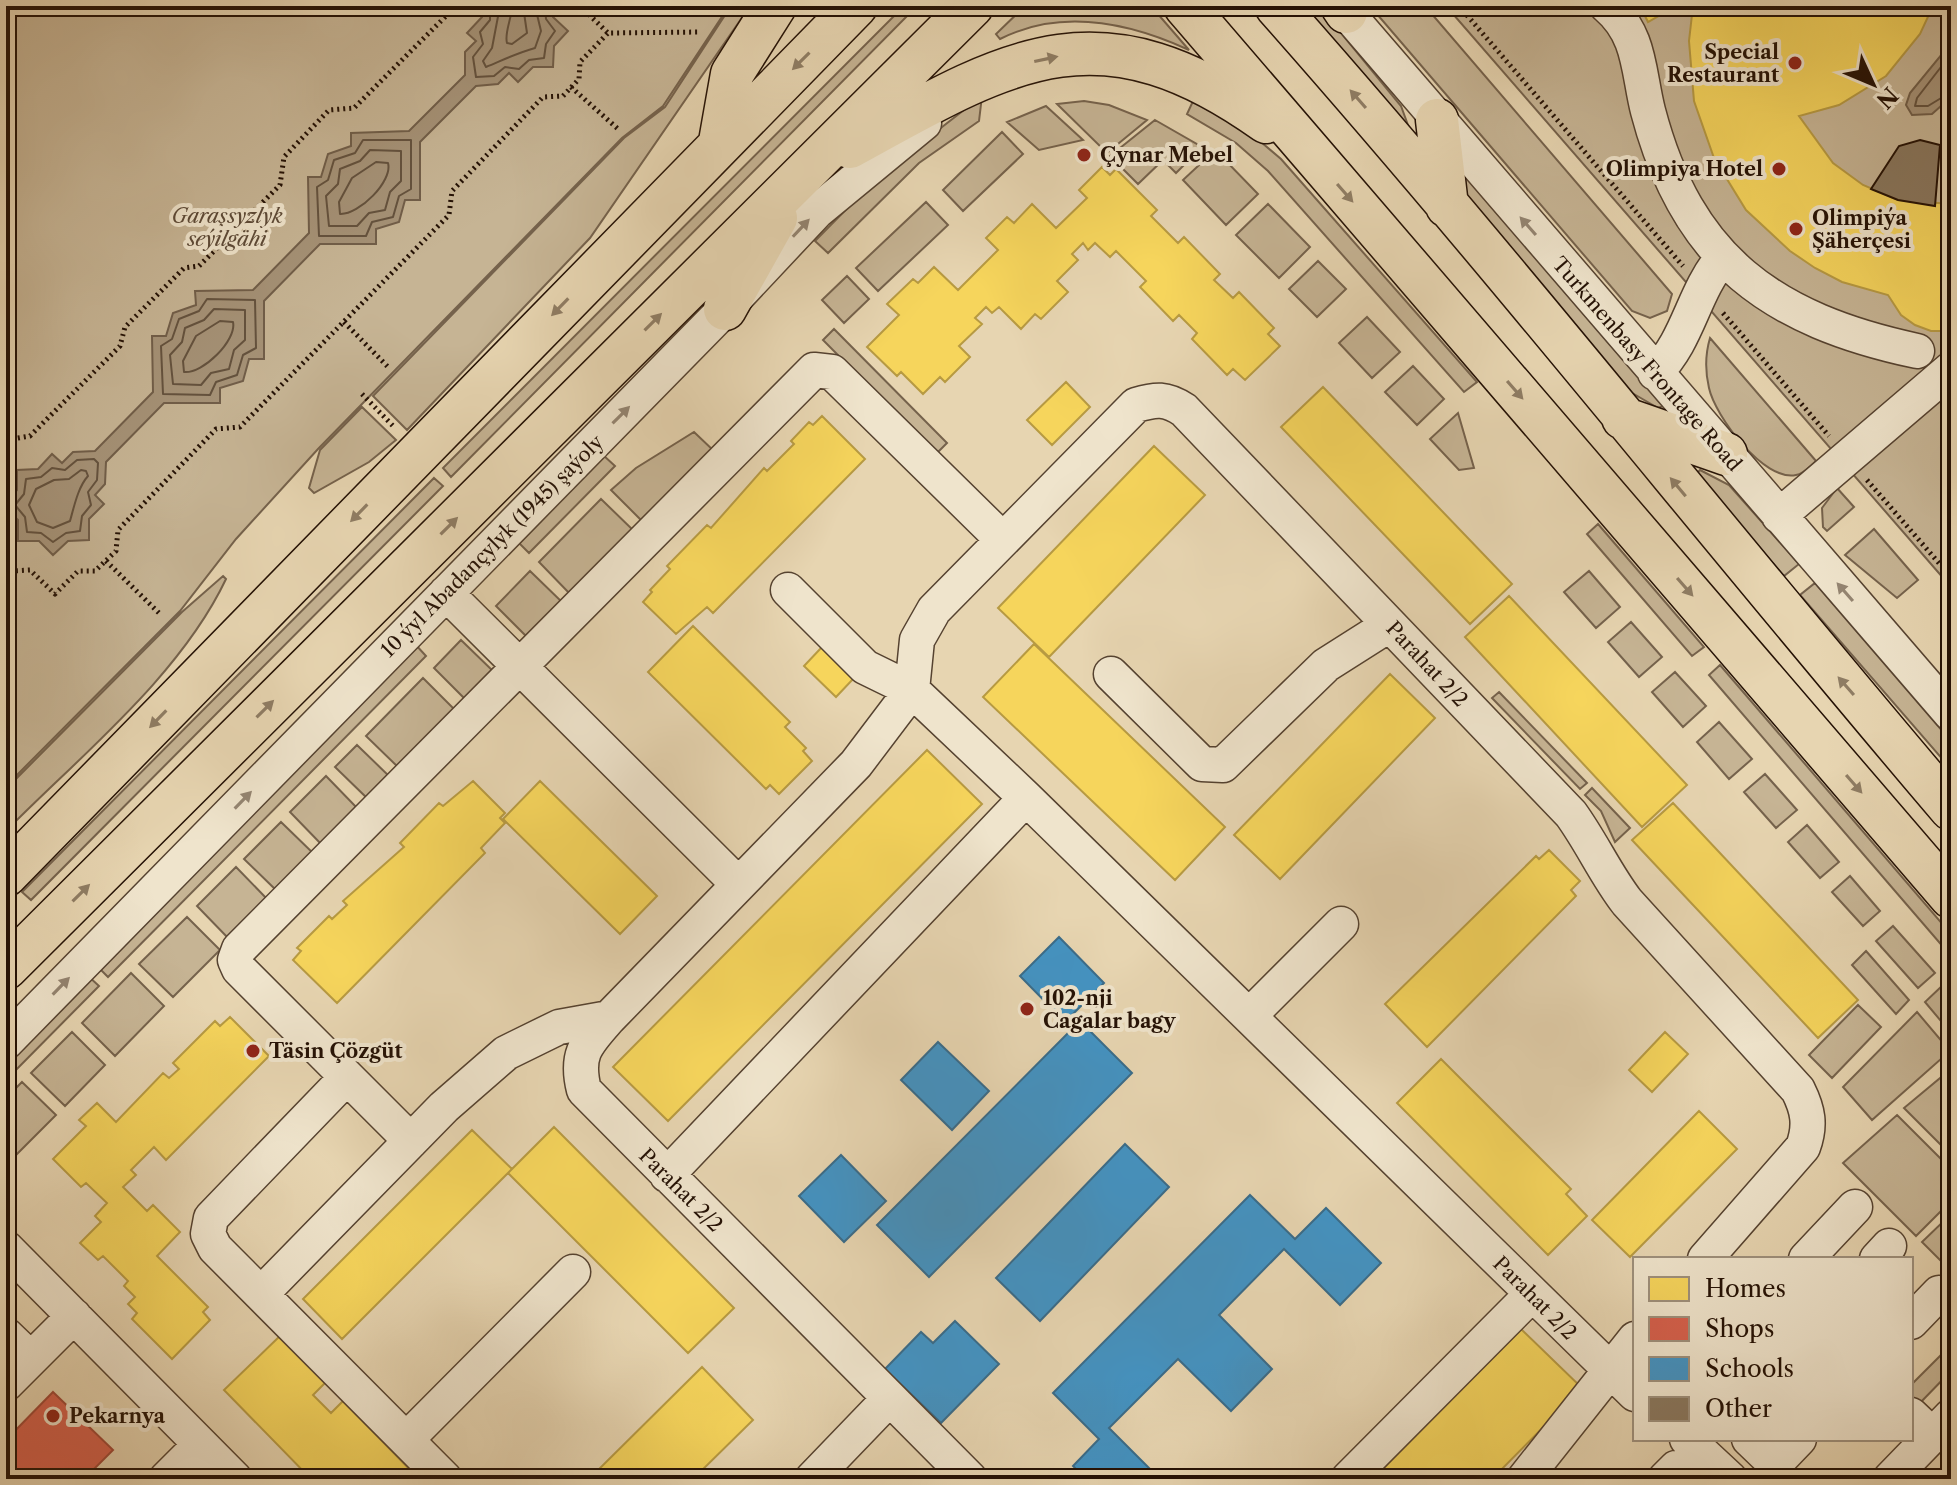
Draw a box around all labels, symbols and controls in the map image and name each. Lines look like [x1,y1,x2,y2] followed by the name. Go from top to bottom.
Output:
[1667,40,1779,87] place label: Special Restaurant
[1833,44,1913,124] north arrow
[792,51,811,70] one-way arrow
[1033,52,1058,65] one-way arrow
[1786,54,1804,72] marker: Special Restaurant
[1871,81,1903,114] text: N
[1350,89,1367,109] one-way arrow
[1100,143,1233,167] place label: Çynar Mebel
[1075,146,1093,164] marker: Çynar Mebel
[1606,157,1763,181] place label: Olimpiya Hotel
[1770,160,1788,178] marker: Olimpiya Hotel
[1336,183,1354,203] one-way arrow
[171,204,283,251] park label: Garaşsyzlyk seýilgähi
[1812,206,1911,253] place label: Olimpiýa Şäherçesi
[1520,217,1537,237] one-way arrow
[792,218,810,237] one-way arrow
[1787,220,1805,238] marker: Olimpiýa Şäherçesi
[1547,252,1747,476] street label: Turkmenbasy Frontage Road
[551,297,569,316] one-way arrow
[643,313,662,332] one-way arrow
[1506,380,1524,399] one-way arrow
[611,406,630,425] one-way arrow
[376,429,609,662] street label: 10 ýyl Abadançylyk (1945) şaýoly
[1671,477,1687,497] one-way arrow
[350,503,369,522] one-way arrow
[439,517,458,536] one-way arrow
[1676,576,1693,596] one-way arrow
[1836,582,1854,602] one-way arrow
[1381,616,1473,712] street label: Parahat 2/2
[1837,676,1855,696] one-way arrow
[255,701,274,719] one-way arrow
[149,709,168,728] one-way arrow
[1845,774,1863,794] one-way arrow
[233,791,251,810] one-way arrow
[71,884,90,903] one-way arrow
[51,977,69,996] one-way arrow
[1043,986,1176,1033] place label: 102-nji Cagalar bagy
[1018,1000,1036,1018] marker: 102-nji Cagalar bagy
[269,1039,402,1063] place label: Täsin Çözgüt
[244,1042,262,1060] marker: Täsin Çözgüt
[634,1143,728,1237] street label: Parahat 2/2
[1488,1251,1582,1345] street label: Parahat 2/2
[1633,1257,1913,1441] legend
[1705,1274,1786,1303] text: Homes
[1705,1314,1774,1343] text: Shops
[1705,1354,1794,1383] text: Schools
[1705,1394,1772,1423] text: Other
[69,1404,166,1428] place label: Pekarnya
[44,1407,62,1425] marker: Pekarnya

